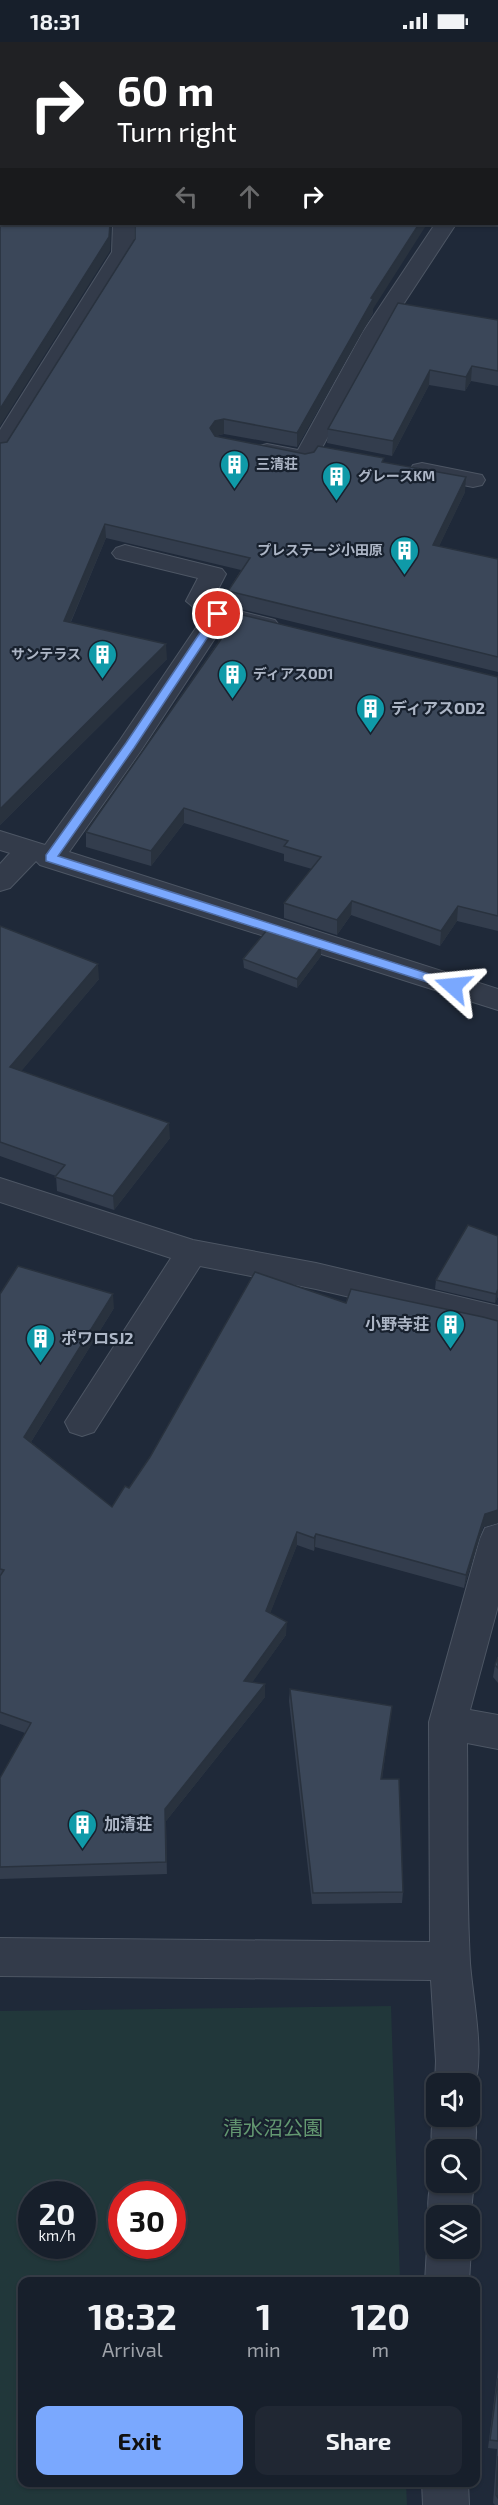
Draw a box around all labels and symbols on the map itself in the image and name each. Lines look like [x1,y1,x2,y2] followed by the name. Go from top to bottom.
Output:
[219,448,251,490] building icon: 三清荘
[256,455,298,472] place label: 三清荘
[321,460,353,502] building icon: グレースKM
[358,467,435,484] place label: グレースKM
[388,534,420,576] building icon: プレステージ小田原
[257,541,383,558] place label: プレステージ小田原
[192,588,243,639] pin
[86,638,118,680] building icon: サンテラス
[11,645,81,662] place label: サンテラス
[216,658,248,700] building icon: ディアスOD1
[253,665,333,682] place label: ディアスOD1
[354,692,386,734] building icon: ディアスOD2
[391,698,485,717] place label: ディアスOD2
[421,954,485,1018] position arrow
[434,1308,466,1350] building icon: 小野寺荘
[365,1314,429,1333] place label: 小野寺荘
[24,1322,56,1364] building icon: ポワロSJ2
[61,1328,134,1347] place label: ポワロSJ2
[67,1808,99,1850] building icon: 加清荘
[104,1814,152,1833] place label: 加清荘
[223,2115,323,2139] park label: 清水沼公園
[108,2181,186,2259] speed limit sign: 30

